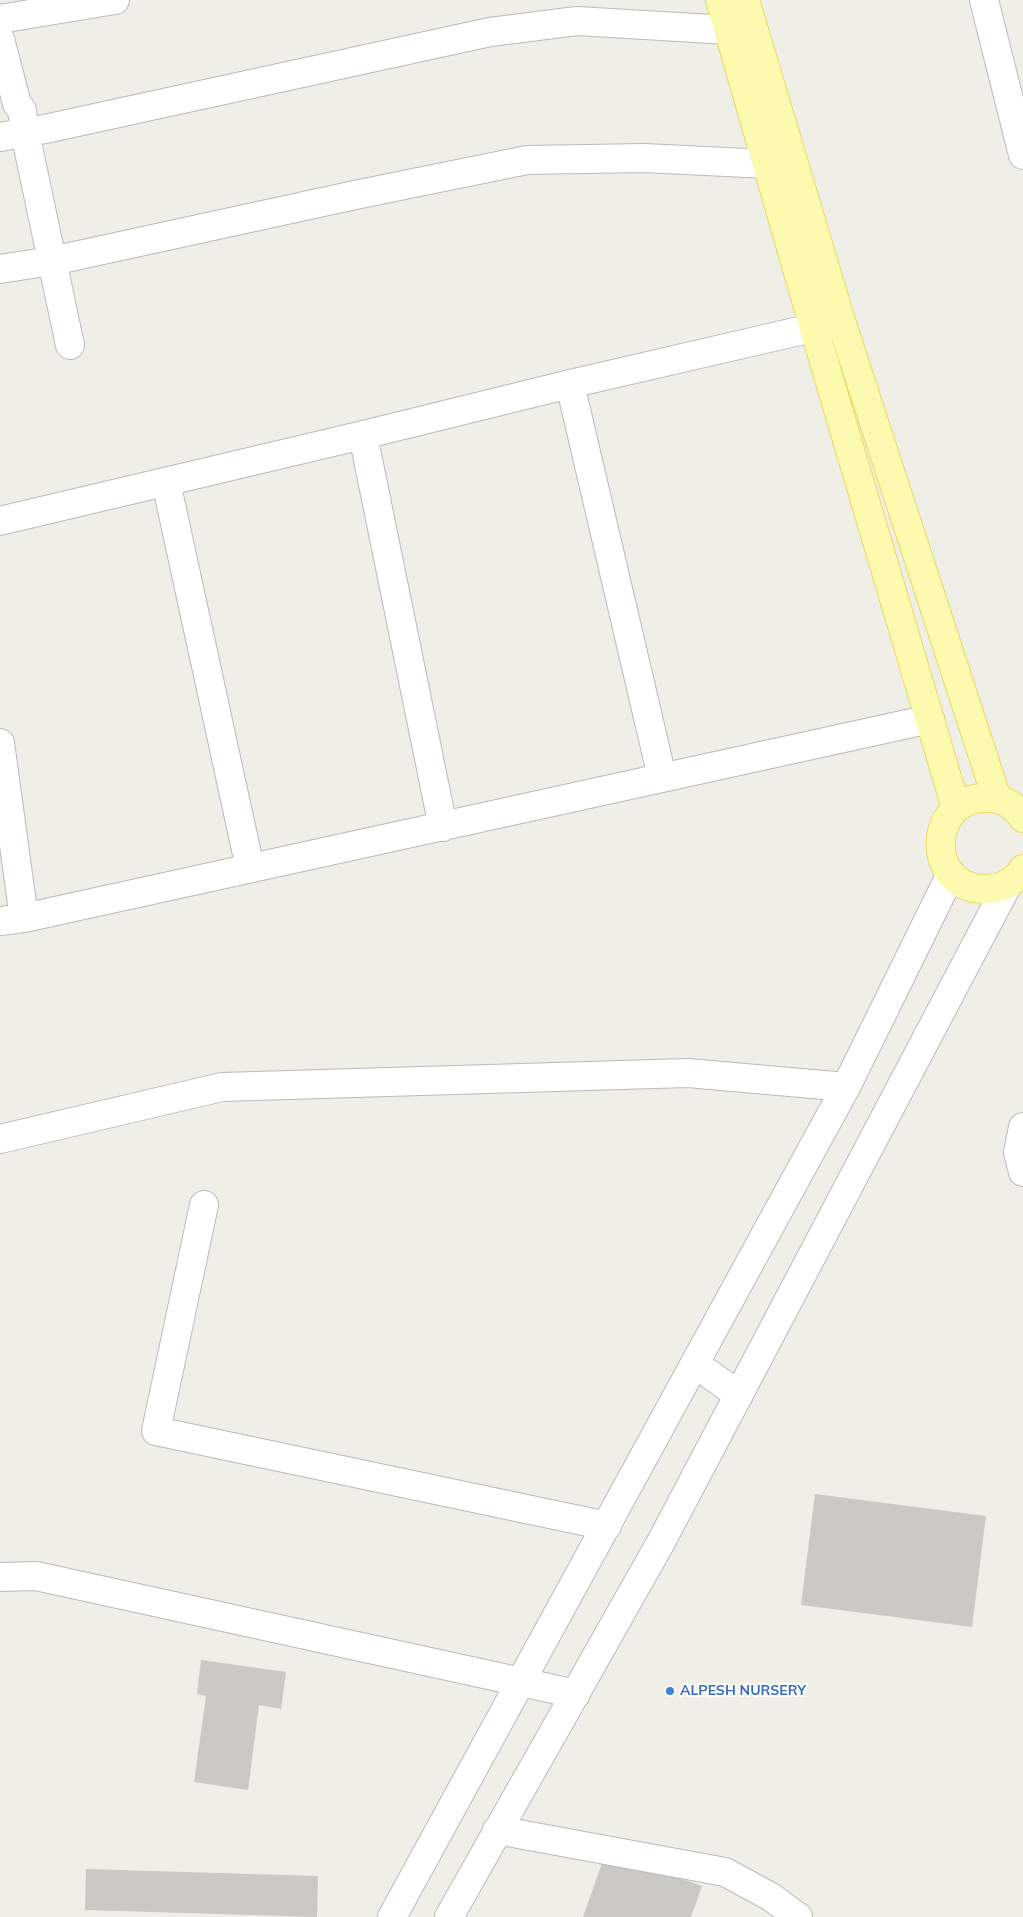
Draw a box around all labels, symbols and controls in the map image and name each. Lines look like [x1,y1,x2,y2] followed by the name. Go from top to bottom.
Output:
[680,1683,806,1699] place label: ALPESH NURSERY
[664,1685,676,1697] marker: ALPESH NURSERY

